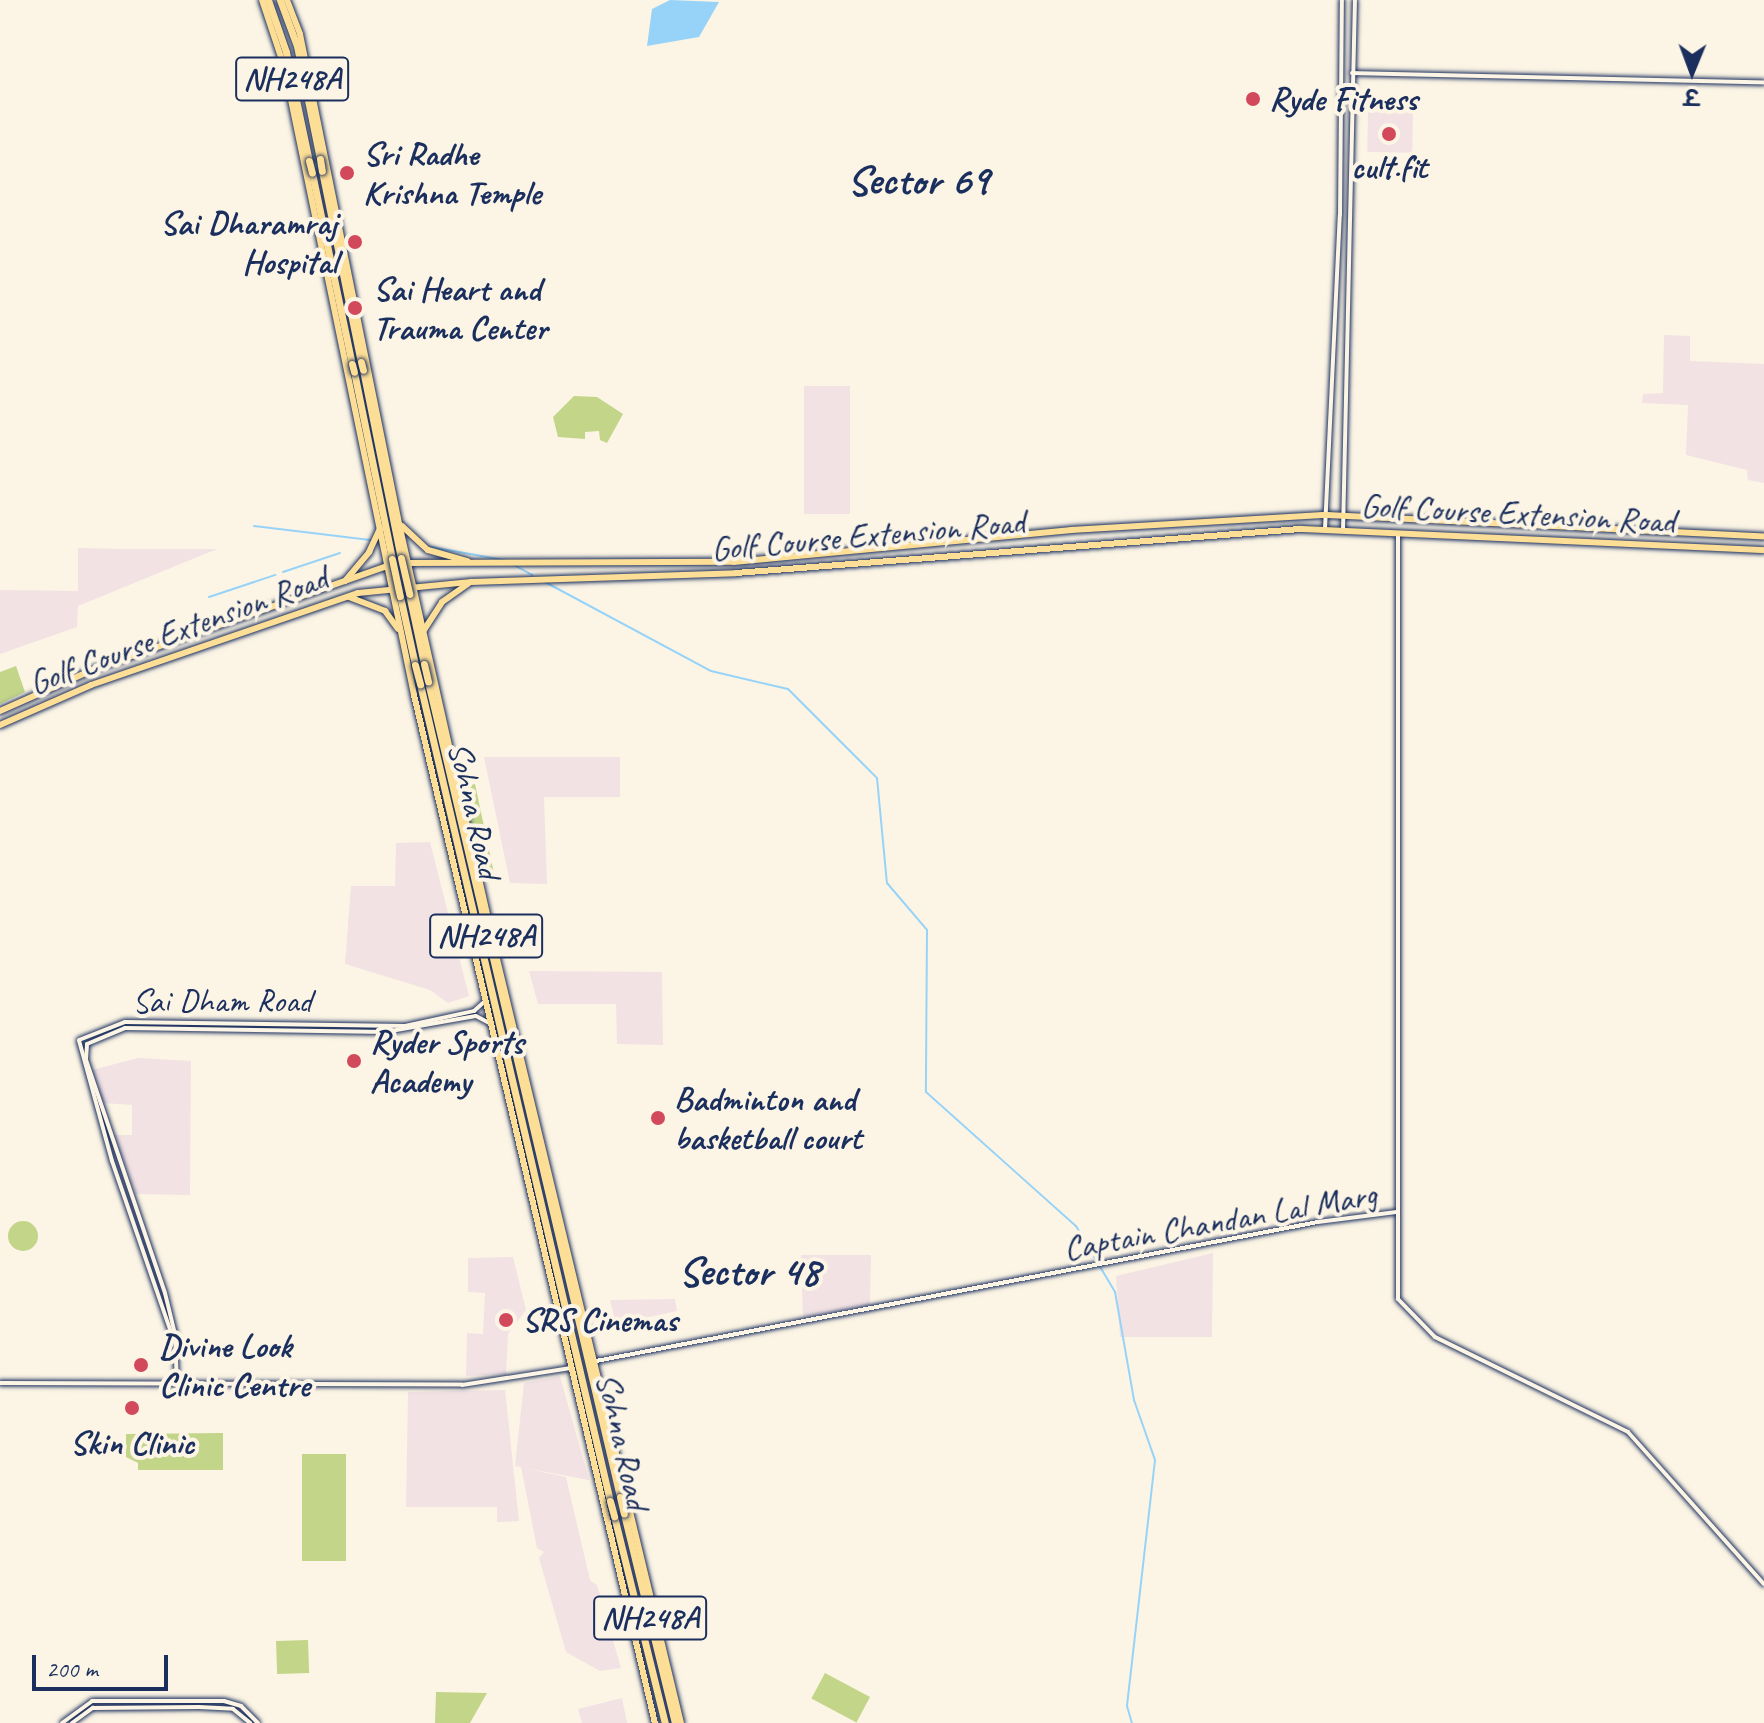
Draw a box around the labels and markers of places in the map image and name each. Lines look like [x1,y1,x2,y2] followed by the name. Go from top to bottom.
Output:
[1269,79,1418,119] place label: Ryde Fitness
[1244,90,1262,108] marker: Ryde Fitness
[1380,125,1398,143] marker: cult.fit
[363,133,538,212] place label: Sri Radhe Krishna Temple
[1351,147,1427,187] place label: cult.fit
[338,164,356,182] marker: Sri Radhe Krishna Temple
[160,202,337,282] place label: Sai Dharamraj Hospital
[344,231,366,253] marker: Sai Dharamraj Hospital
[373,268,547,348] place label: Sai Heart and Trauma Center
[344,297,366,319] marker: Sai Heart and Trauma Center
[370,1021,523,1100] place label: Ryder Sports Academy
[345,1052,363,1070] marker: Ryder Sports Academy
[674,1078,862,1158] place label: Badminton and basketball court
[649,1109,667,1127] marker: Badminton and basketball court
[522,1300,677,1340] place label: SRS Cinemas
[497,1311,515,1329] marker: SRS Cinemas
[159,1325,310,1404] place label: Divine Look Clinic Centre
[130,1354,152,1376] marker: Divine Look Clinic Centre
[121,1397,143,1419] marker: Skin Clinic
[69,1423,195,1463] place label: Skin Clinic

